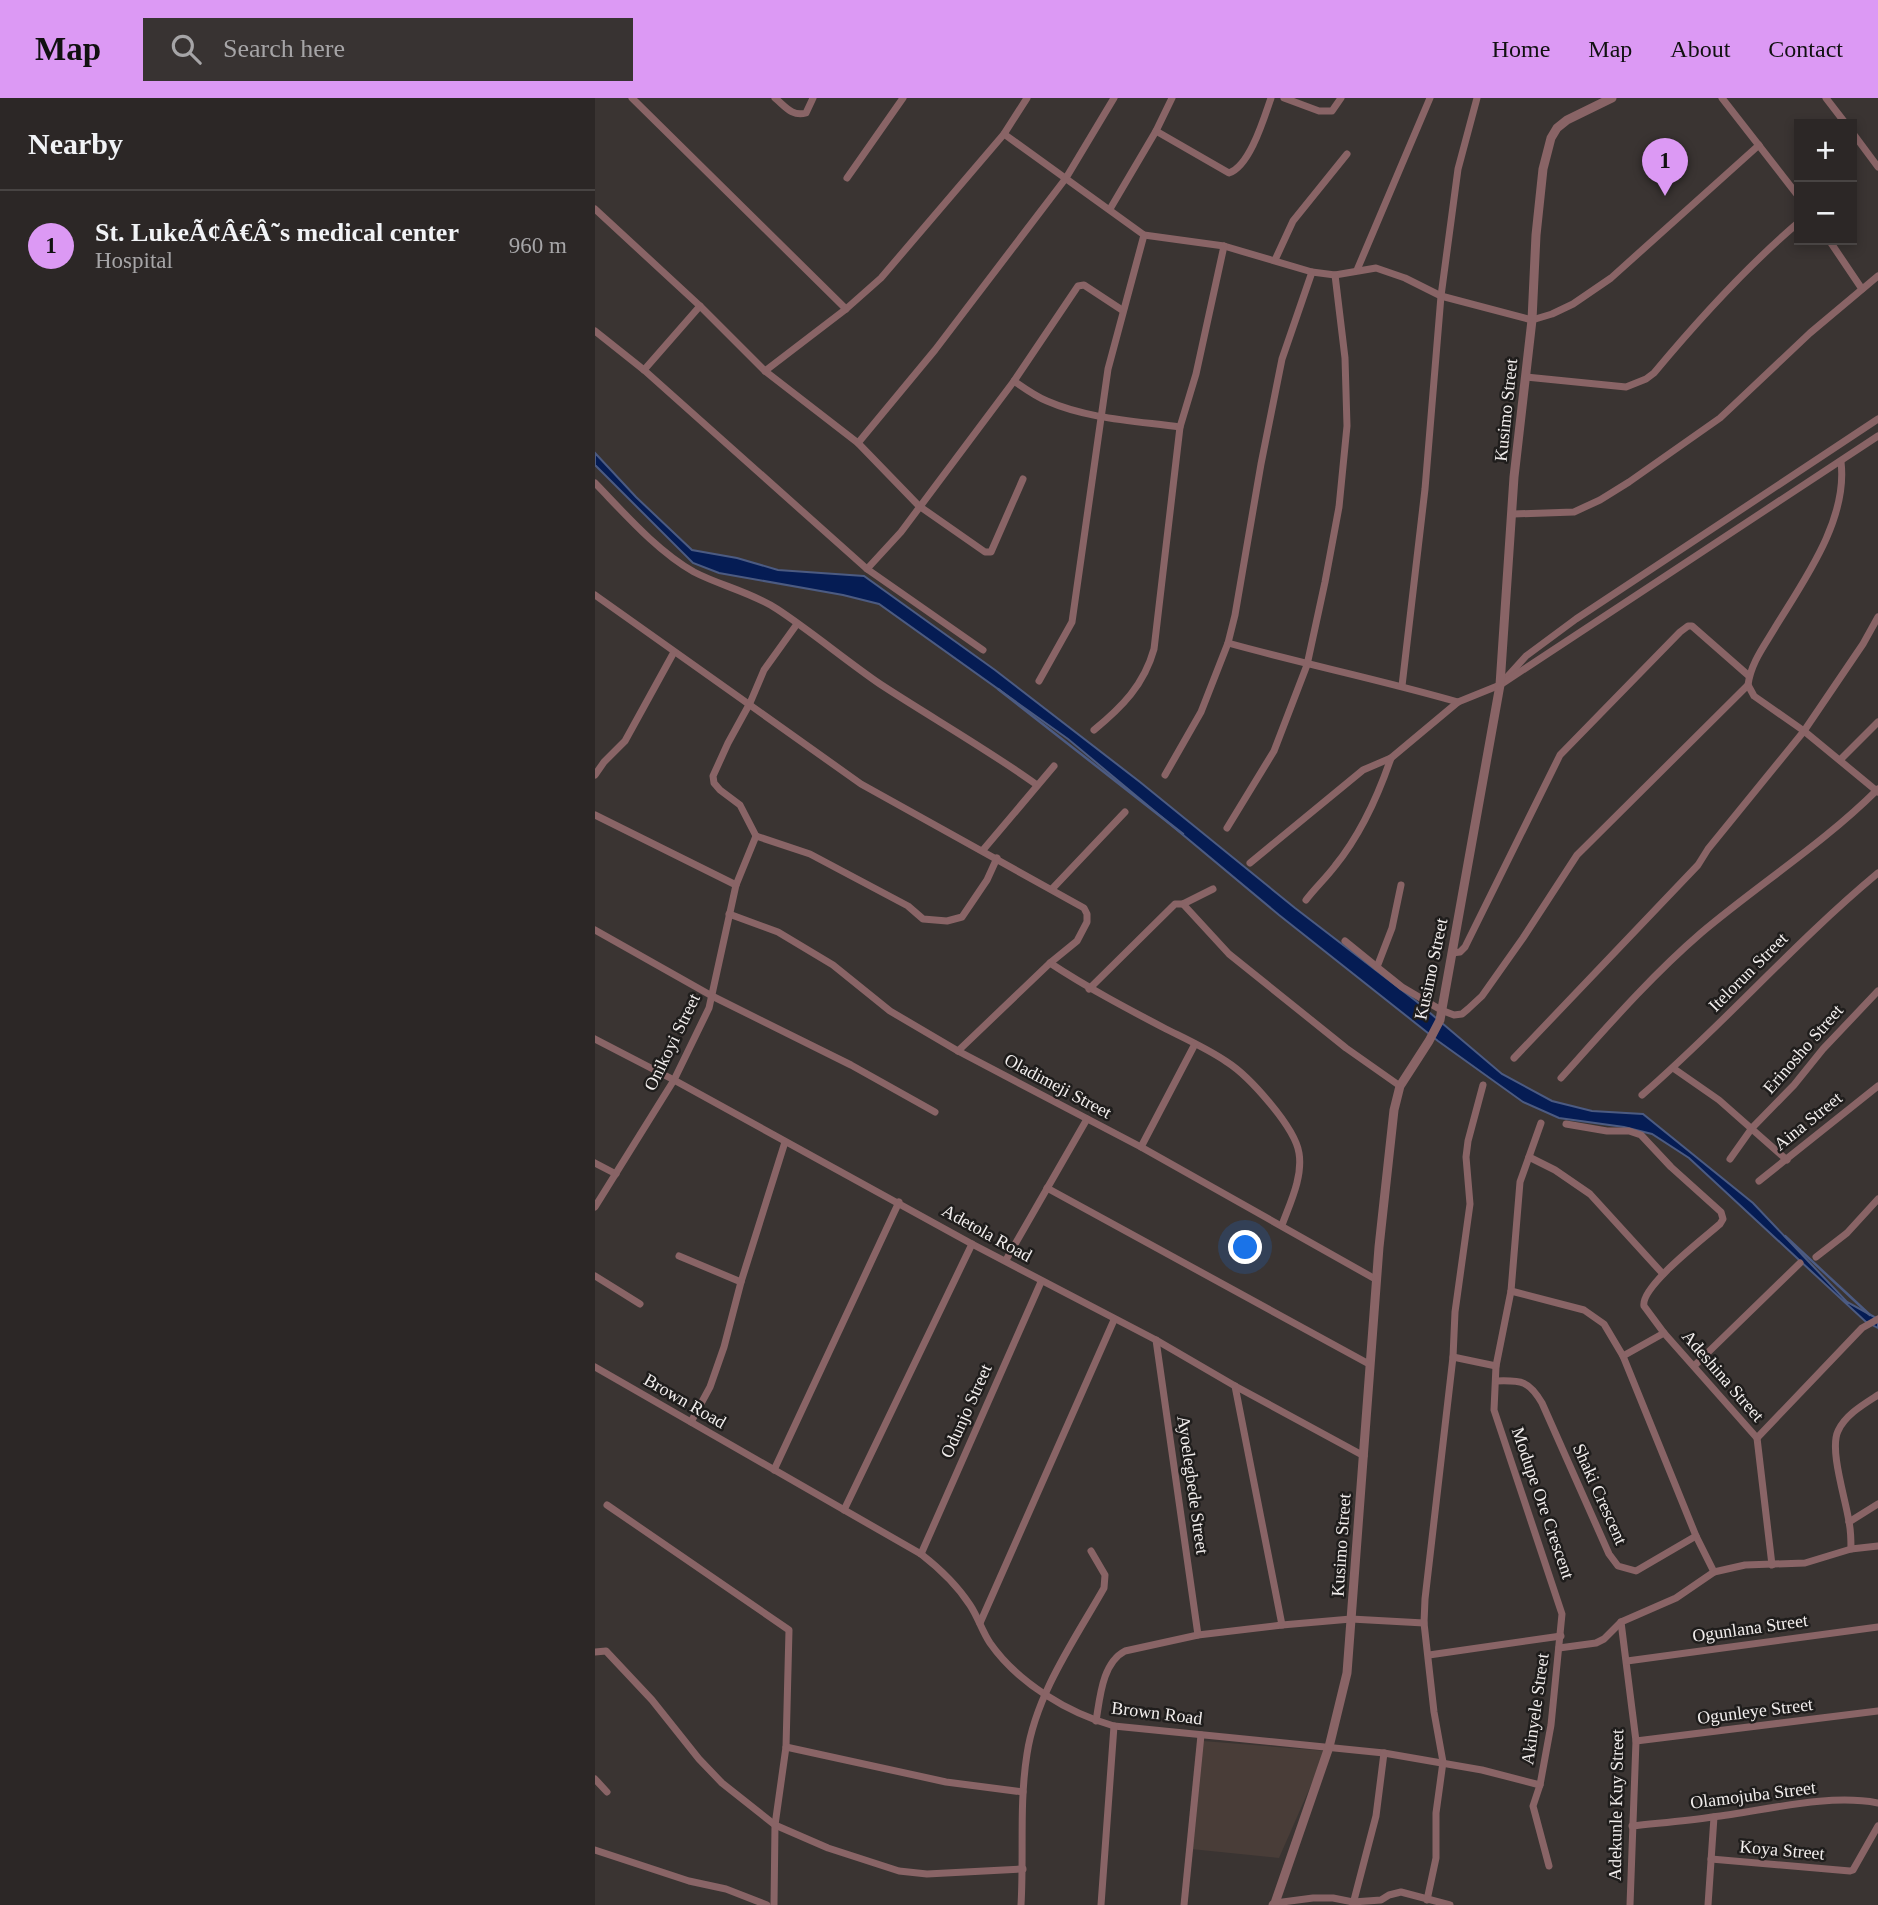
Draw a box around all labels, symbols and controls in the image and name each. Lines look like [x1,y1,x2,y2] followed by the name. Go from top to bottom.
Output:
[143,18,633,81] search box
[167,30,205,68] icon: search
[35,31,101,67] text: Map
[223,34,345,63] text: Search here
[1492,36,1550,62] text: Home
[1588,36,1632,62] text: Map
[1670,36,1730,62] text: About
[1768,36,1843,62] text: Contact
[1794,119,1857,245] map controls
[1794,119,1857,182] button: +
[28,127,123,160] text: Nearby
[1642,138,1688,196] pin: 1
[1794,182,1857,245] button: −
[95,218,459,247] text: St. LukeÃ¢Â€Â˜s medical center
[45,233,57,258] text: 1
[509,233,567,258] text: 960 m
[95,248,173,273] text: Hospital
[1491,357,1521,463] street label: Kusimo Street
[1410,916,1452,1022] street label: Kusimo Street
[1704,928,1792,1016] street label: Itelorun Street
[640,990,704,1094] street label: Onikoyi Street
[1759,1000,1847,1098] street label: Erinosho Street
[1001,1049,1115,1123] street label: Oladimeji Street
[1770,1088,1846,1154] street label: Aina Street
[939,1200,1035,1266] street label: Adetola Road
[1228,1230,1262,1264] your location
[1678,1326,1768,1426] street label: Adeshina Street
[936,1361,996,1461] street label: Odunjo Street
[640,1369,730,1433] street label: Brown Road
[1173,1414,1213,1556] street label: Ayoelegbede Street
[1508,1425,1578,1581] street label: Modupe Ore Crescent
[1569,1440,1631,1548] street label: Shaki Crescent
[1327,1493,1355,1597] street label: Kusimo Street
[1691,1610,1809,1646] street label: Ogunlana Street
[1517,1652,1553,1766] street label: Akinyele Street
[1696,1694,1814,1728] street label: Ogunleye Street
[1110,1697,1204,1729] street label: Brown Road
[1605,1729,1627,1881] street label: Adekunle Kuy Street
[1689,1777,1817,1813] street label: Olamojuba Street
[1739,1836,1825,1864] street label: Koya Street

